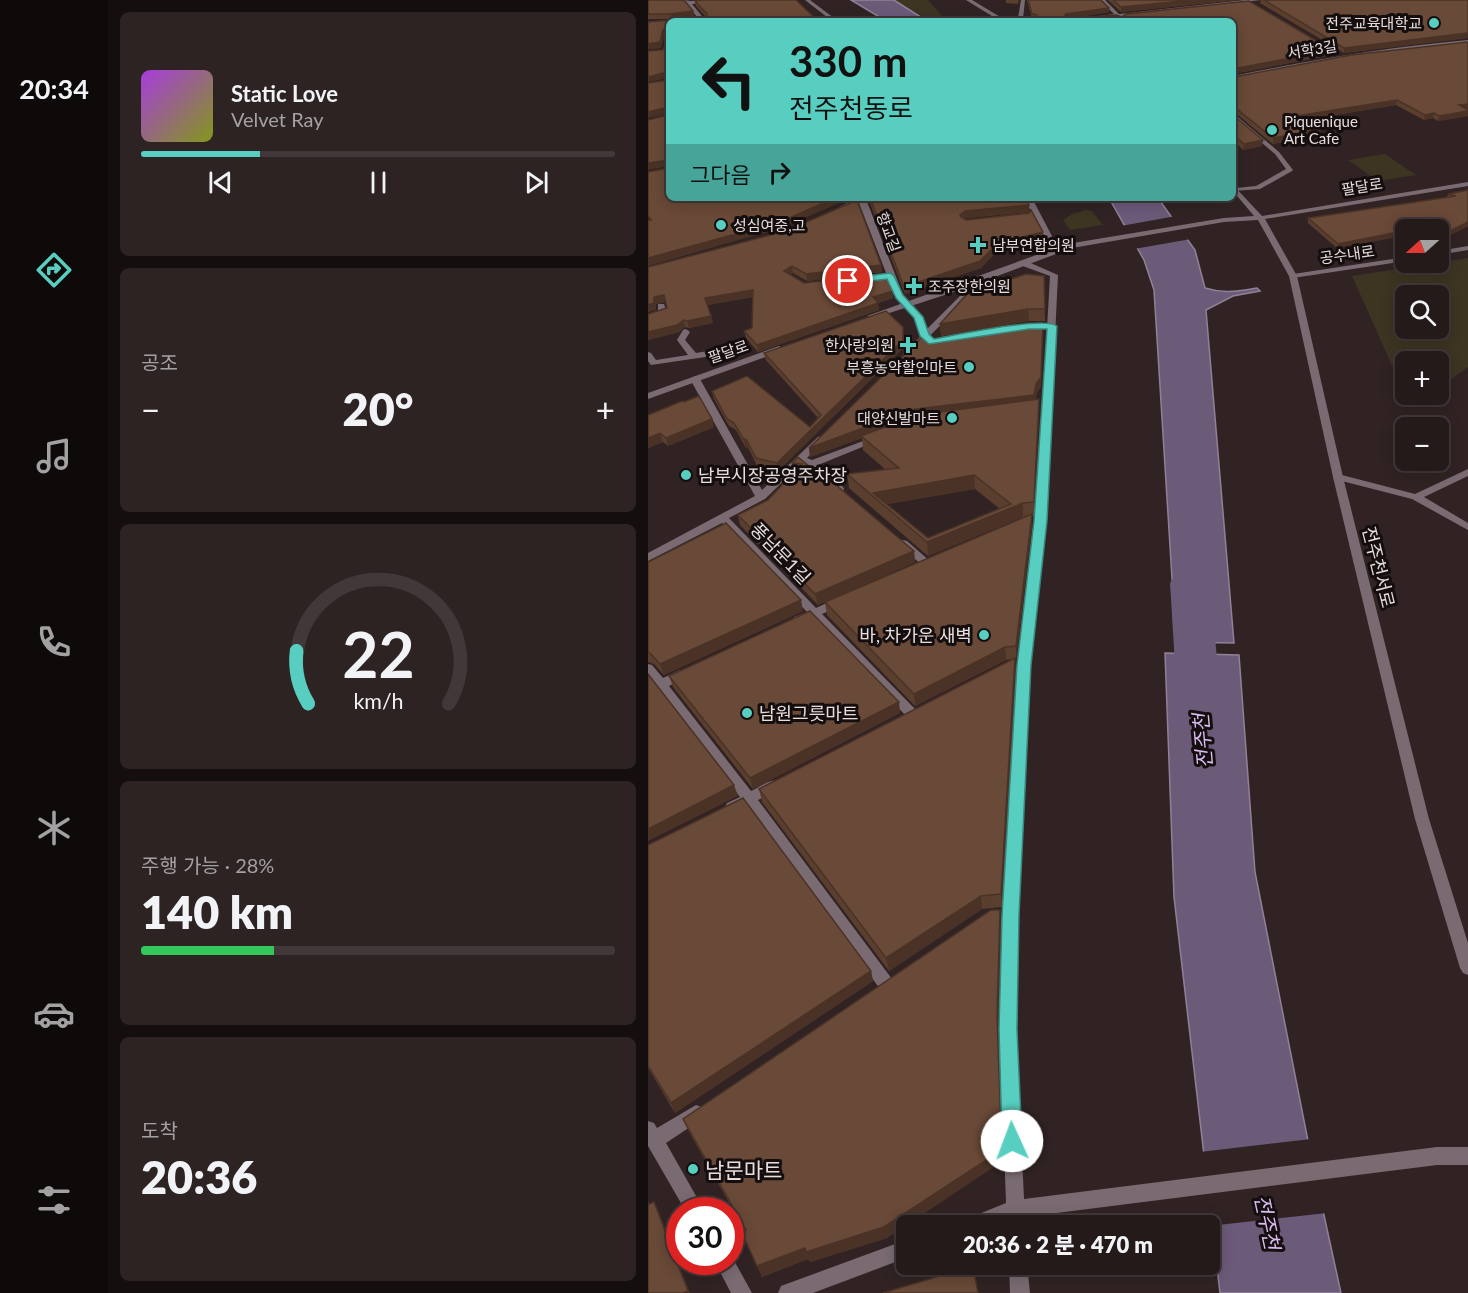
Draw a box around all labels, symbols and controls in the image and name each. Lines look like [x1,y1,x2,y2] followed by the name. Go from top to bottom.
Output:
[1325,14,1422,32] place label: 전주교육대학교
[1427,16,1441,30] marker: 전주교육대학교
[789,36,907,86] text: 330 m
[1286,36,1338,62] street label: 서학3길
[690,42,768,120] icon: left
[19,72,89,105] text: 20:34
[231,80,338,107] text: Static Love
[789,91,913,124] text: 전주천동로
[231,107,324,131] text: Velvet Ray
[1284,112,1358,147] place label: Piquenique Art Cafe
[1265,123,1279,137] marker: Piquenique Art Cafe
[763,156,796,189] icon: right
[690,161,751,188] text: 그다음
[204,166,237,199] icon: previous
[362,166,395,199] icon: pause
[520,166,553,199] icon: next
[1340,174,1384,198] street label: 팔달로
[873,209,905,255] street label: 향교길
[733,216,806,234] place label: 성심여중,고
[714,218,728,232] marker: 성심여중,고
[1395,219,1449,273] north arrow
[1395,219,1449,471] map controls
[969,236,987,254] marker: 남부연합의원
[992,236,1075,254] place label: 남부연합의원
[1318,241,1376,267] street label: 공수내로
[33,249,75,291] icon: directions
[822,255,873,306] pin
[831,264,864,297] icon: arrive
[905,277,923,295] marker: 조주장한의원
[928,277,1011,295] place label: 조주장한의원
[1395,285,1449,339] button: search
[705,336,751,366] street label: 팔달로
[825,336,894,354] place label: 한사랑의원
[899,336,917,354] marker: 한사랑의원
[141,350,178,374] text: 공조
[1395,351,1449,405] button: +
[847,358,957,376] place label: 부흥농약할인마트
[962,360,976,374] marker: 부흥농약할인마트
[343,382,413,436] text: 20°
[141,389,160,429] text: −
[596,389,615,429] text: +
[857,409,940,427] place label: 대양신발마트
[945,411,959,425] marker: 대양신발마트
[1395,417,1449,471] button: −
[33,435,75,477] icon: music
[698,464,847,486] place label: 남부시장공영주차장
[679,468,693,482] marker: 남부시장공영주차장
[746,518,816,588] street label: 풍남문1길
[1358,524,1400,610] street label: 전주천서로
[342,616,414,691] text: 22
[33,621,75,663] icon: phone
[859,624,972,646] place label: 바, 차가운 새벽
[977,628,991,642] marker: 바, 차가운 새벽
[353,688,403,714] text: km/h
[759,702,858,724] place label: 남원그릇마트
[740,706,754,720] marker: 남원그릇마트
[1187,710,1216,770] water label: 전주천
[33,807,75,849] icon: climate
[141,853,274,877] text: 주행 가능 · 28%
[141,885,293,939] text: 140 km
[33,993,75,1035] icon: car
[980,1109,1044,1173] position arrow
[141,1118,178,1142] text: 도착
[141,1150,257,1204] text: 20:36
[705,1157,782,1182] place label: 남문마트
[686,1162,700,1176] marker: 남문마트
[33,1179,75,1221] icon: filters
[1251,1193,1286,1254] water label: 전주천
[666,1197,744,1275] speed limit sign: 30
[963,1231,1153,1258] text: 20:36 · 2 분 · 470 m

